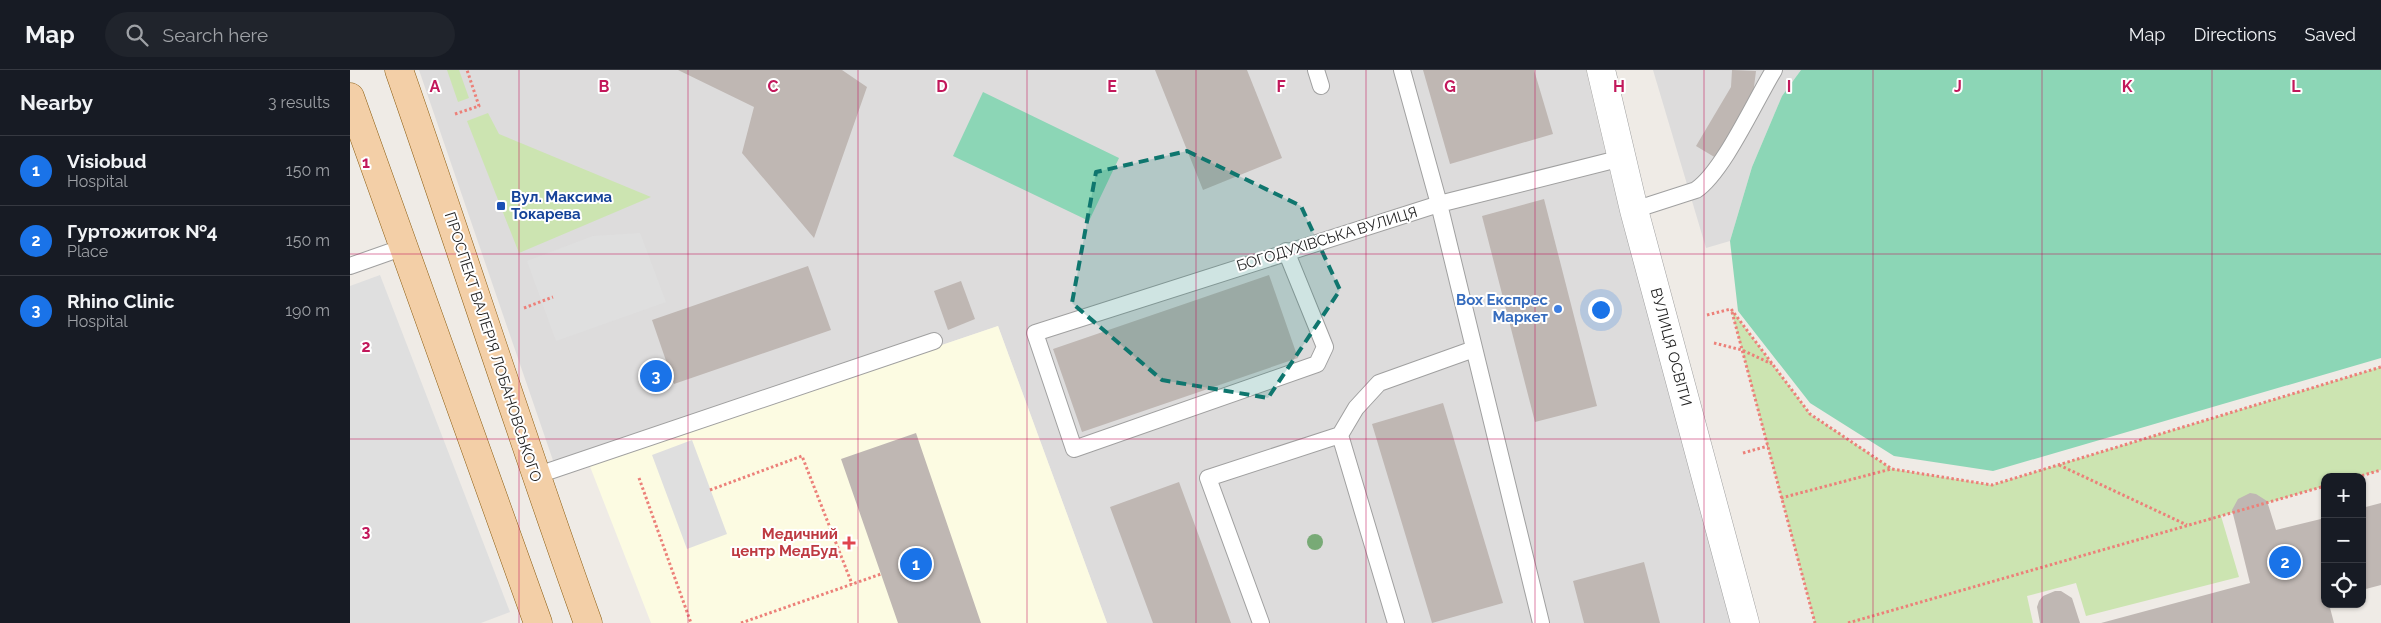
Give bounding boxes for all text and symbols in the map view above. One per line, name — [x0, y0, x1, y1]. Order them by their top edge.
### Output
search box — [105, 12, 455, 57]
text: Map — [25, 20, 75, 49]
icon: search — [123, 21, 151, 49]
text: Search here — [163, 24, 268, 46]
text: Map — [2129, 24, 2165, 45]
text: Directions — [2193, 24, 2277, 45]
text: Saved — [2305, 24, 2356, 45]
text: A — [430, 77, 441, 96]
text: B — [599, 77, 610, 96]
text: C — [768, 77, 779, 96]
text: D — [936, 77, 948, 96]
text: E — [1107, 77, 1117, 96]
text: F — [1276, 77, 1286, 96]
text: G — [1444, 77, 1456, 96]
text: H — [1613, 77, 1625, 96]
text: I — [1787, 77, 1791, 96]
text: J — [1954, 77, 1962, 96]
text: K — [2122, 77, 2133, 96]
text: L — [2291, 77, 2301, 96]
text: Nearby — [20, 90, 93, 115]
text: 3 results — [268, 93, 330, 112]
text: Visiobud — [67, 150, 146, 172]
text: 1 — [362, 153, 370, 172]
text: 1 — [32, 161, 40, 180]
text: 150 m — [286, 161, 330, 180]
text: Hospital — [67, 172, 128, 191]
place label: Вул. Максима Токарева — [511, 188, 613, 223]
marker: Вул. Максима Токарева — [495, 200, 507, 212]
street label: БОГОДУХІВСЬКА ВУЛИЦЯ — [1234, 203, 1420, 275]
street label: ПРОСПЕКТ ВАЛЕРІЯ ЛОБАНОВСЬКОГО — [441, 210, 545, 484]
text: Гуртожиток №4 — [67, 220, 218, 242]
text: 2 — [31, 231, 41, 250]
text: 150 m — [286, 231, 330, 250]
text: Place — [67, 242, 108, 261]
street label: ВУЛИЦЯ ОСВІТИ — [1647, 286, 1695, 408]
text: Rhino Clinic — [67, 290, 174, 312]
place label: Box Експрес Маркет — [1456, 291, 1549, 326]
your location — [1588, 297, 1614, 323]
text: 3 — [32, 301, 40, 320]
text: 190 m — [285, 301, 330, 320]
marker: Box Експрес Маркет — [1552, 303, 1564, 315]
text: Hospital — [67, 312, 128, 331]
text: 2 — [361, 337, 371, 356]
pin: 3 — [640, 357, 672, 395]
map controls — [2321, 473, 2366, 608]
button: + — [2321, 473, 2366, 518]
button: − — [2321, 518, 2366, 563]
text: 3 — [362, 522, 371, 541]
place label: Медичний центр МедБуд — [731, 525, 839, 560]
marker: Медичний центр МедБуд — [842, 536, 856, 550]
pin: 2 — [2269, 543, 2301, 581]
pin: 1 — [900, 545, 932, 583]
button: locate — [2321, 563, 2366, 608]

